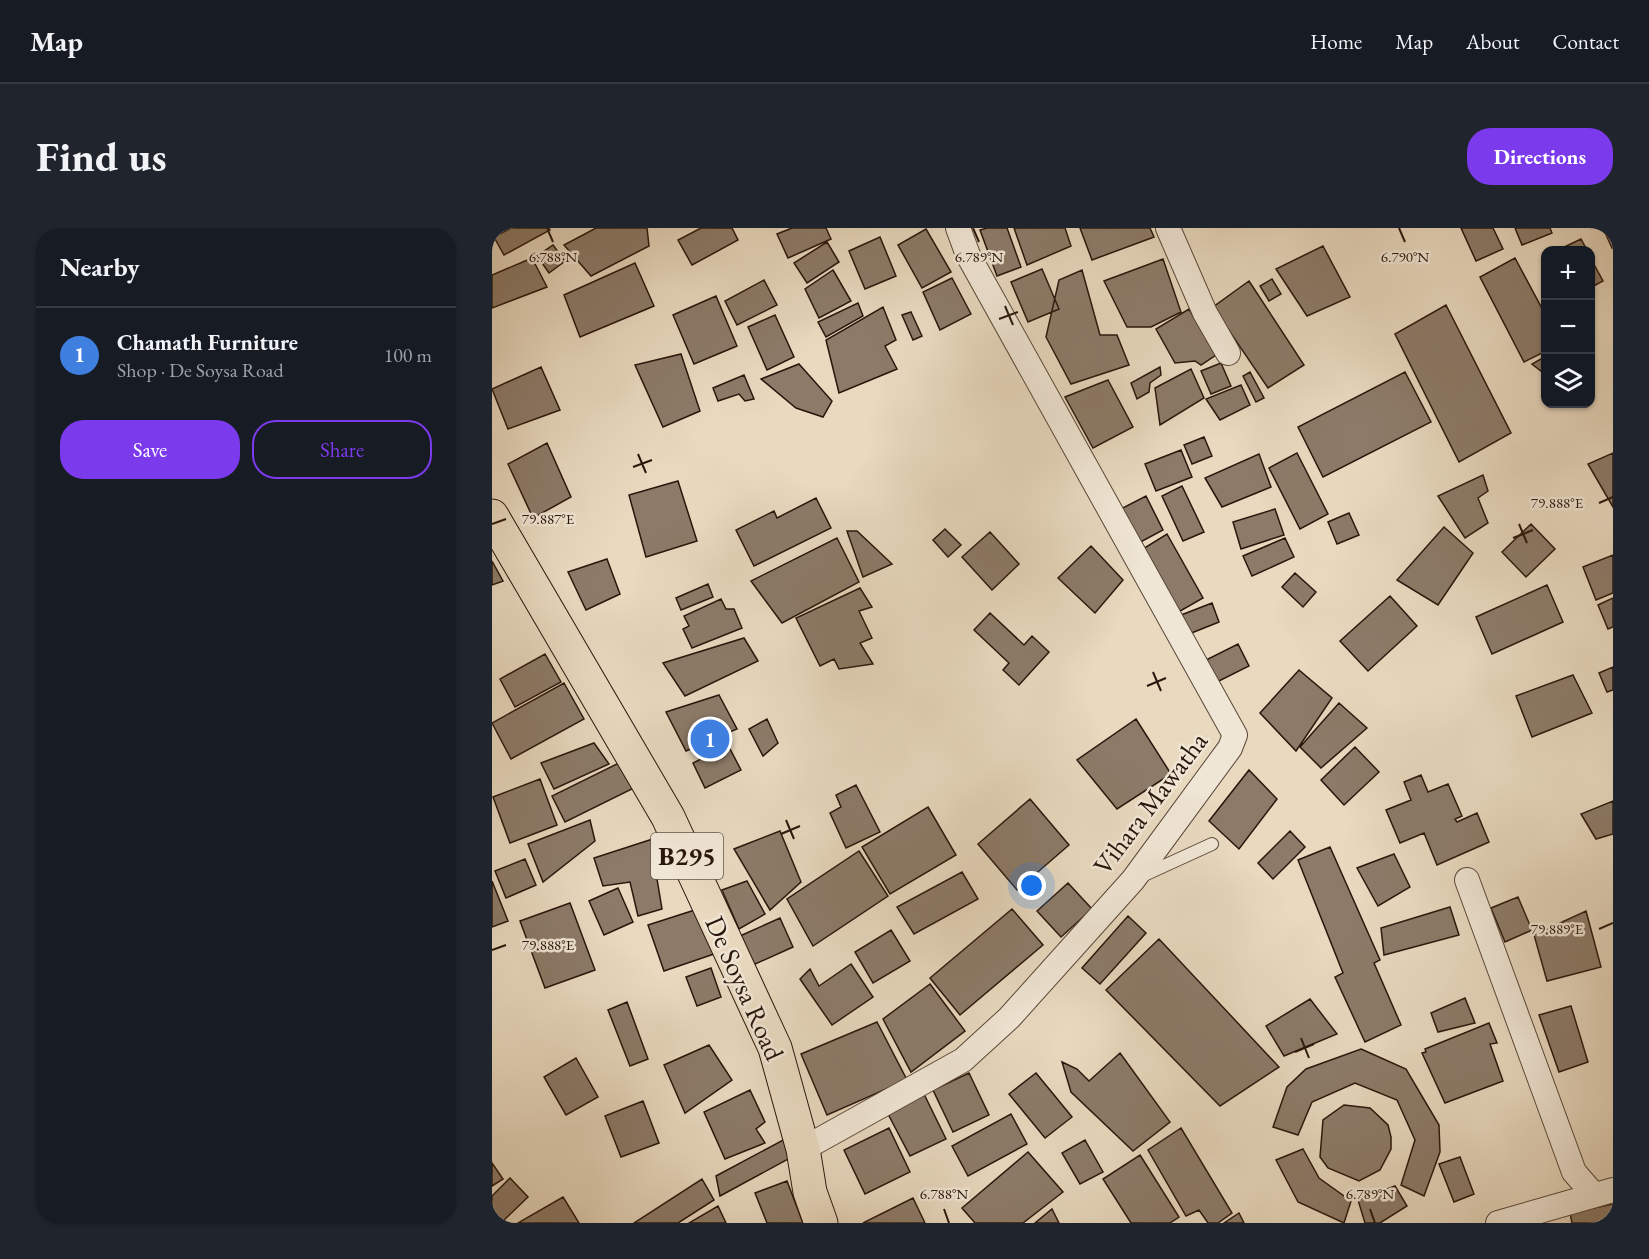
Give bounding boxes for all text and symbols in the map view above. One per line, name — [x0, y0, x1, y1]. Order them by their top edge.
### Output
text: Map — [30, 23, 83, 59]
text: Home — [1310, 28, 1362, 55]
text: Map — [1395, 28, 1433, 55]
text: About — [1466, 28, 1519, 55]
text: Contact — [1552, 28, 1619, 55]
button: Directions — [1467, 128, 1613, 185]
text: Find us — [36, 129, 167, 184]
map controls — [1541, 246, 1595, 408]
button: + — [1541, 246, 1595, 300]
text: 6.788°N — [529, 247, 577, 266]
text: 6.789°N — [955, 247, 1003, 266]
text: 6.790°N — [1381, 247, 1429, 266]
text: Nearby — [60, 250, 140, 284]
button: − — [1541, 300, 1595, 354]
text: Chamath Furniture — [117, 328, 298, 357]
text: 1 — [74, 342, 85, 368]
text: 100 m — [384, 342, 432, 368]
button: layers — [1541, 354, 1595, 408]
text: Shop · De Soysa Road — [117, 357, 284, 383]
button: Save — [60, 420, 240, 479]
button: Share — [252, 420, 432, 479]
text: 79.888°E — [1531, 493, 1584, 512]
text: 79.887°E — [522, 509, 575, 528]
pin: 1 — [690, 716, 730, 762]
street label: Vihara Mawatha — [1085, 724, 1215, 881]
road number: B295 — [651, 833, 723, 879]
your location — [1017, 871, 1046, 900]
street label: De Soysa Road — [698, 910, 793, 1066]
text: 79.889°E — [1531, 919, 1584, 938]
text: 79.888°E — [522, 935, 575, 954]
text: 6.788°N — [920, 1184, 968, 1203]
text: 6.789°N — [1346, 1184, 1394, 1203]

